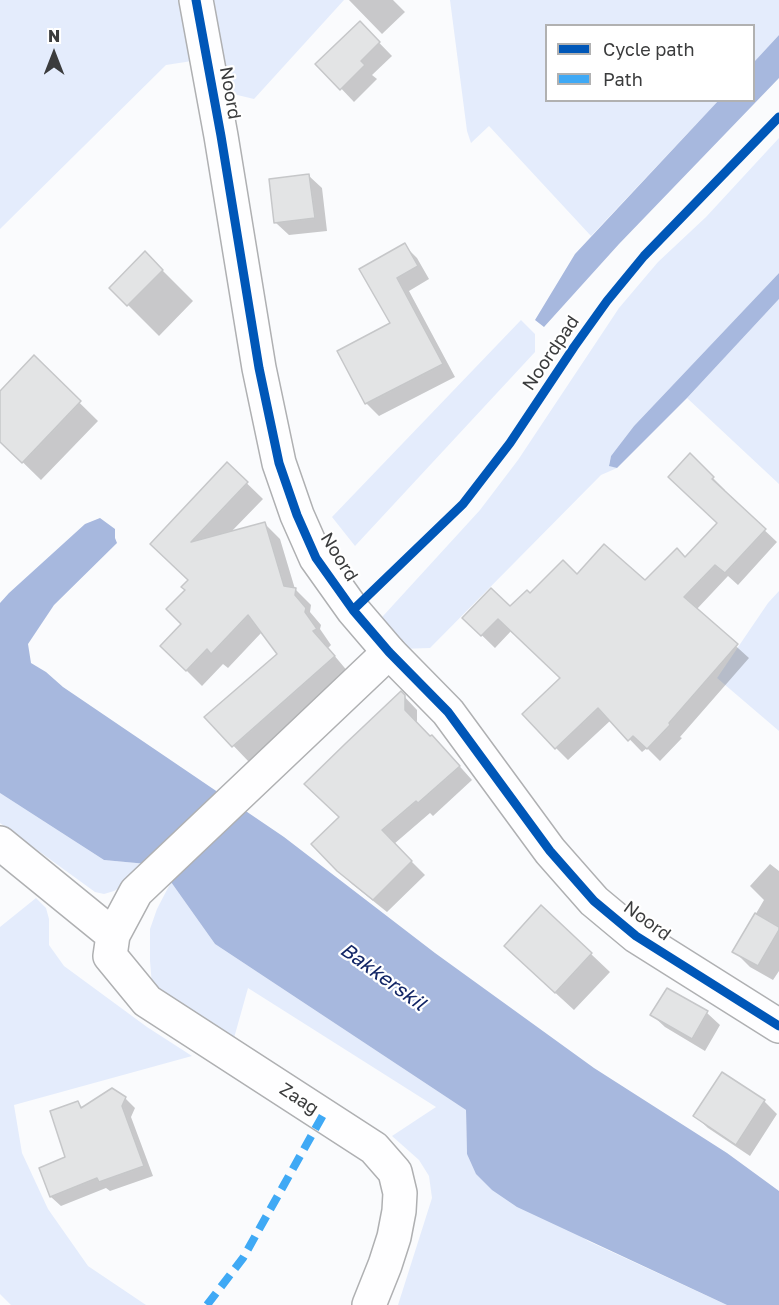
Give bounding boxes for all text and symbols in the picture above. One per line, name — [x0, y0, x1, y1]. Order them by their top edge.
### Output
north arrow — [24, 24, 84, 84]
legend — [545, 24, 755, 102]
text: N — [48, 26, 60, 46]
text: Cycle path — [603, 38, 695, 60]
street label: Noord — [215, 65, 245, 121]
text: Path — [603, 68, 643, 90]
street label: Noordpad — [518, 312, 584, 394]
street label: Noord — [316, 529, 362, 585]
street label: Noord — [619, 897, 675, 945]
water label: Bakkerskil — [336, 938, 430, 1016]
street label: Zaag — [275, 1078, 323, 1120]

